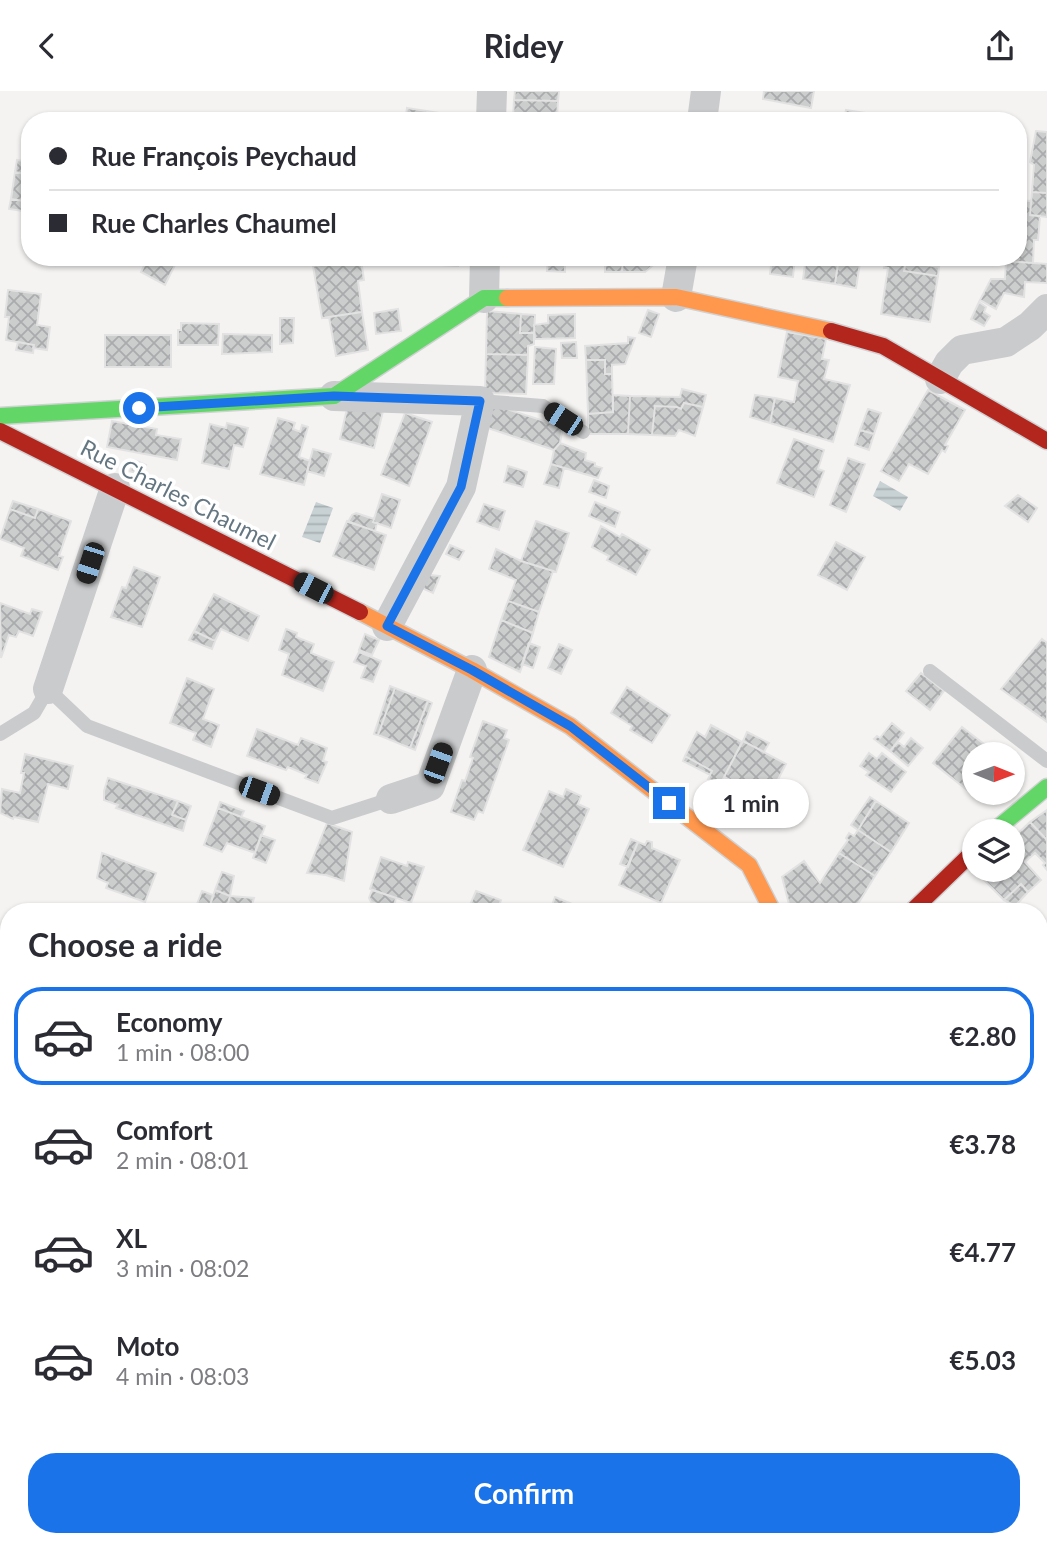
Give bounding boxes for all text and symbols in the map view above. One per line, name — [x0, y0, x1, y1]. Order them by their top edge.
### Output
text: Ridey — [483, 26, 564, 65]
icon: back — [28, 27, 66, 65]
icon: share — [981, 27, 1019, 65]
text: Rue François Peychaud — [91, 140, 357, 172]
text: Rue Charles Chaumel — [91, 207, 337, 239]
route start — [123, 392, 155, 424]
car — [540, 399, 587, 439]
street label: Rue Charles Chaumel — [76, 433, 281, 555]
car — [74, 540, 107, 586]
car — [290, 569, 337, 607]
car — [421, 740, 456, 786]
north arrow — [962, 742, 1026, 805]
map controls — [962, 742, 1025, 882]
car — [236, 774, 283, 808]
callout: 1 min — [694, 779, 809, 827]
route end — [653, 787, 685, 819]
text: 1 min — [722, 789, 780, 817]
button: layers — [962, 819, 1025, 882]
text: Choose a ride — [28, 925, 222, 964]
icon: car — [32, 1005, 95, 1068]
text: Economy — [116, 1006, 222, 1038]
text: €2.80 — [950, 1020, 1016, 1052]
text: 1 min · 08:00 — [116, 1038, 249, 1066]
icon: car — [32, 1113, 95, 1176]
text: Comfort — [116, 1114, 213, 1146]
text: €3.78 — [950, 1128, 1016, 1160]
text: 2 min · 08:01 — [116, 1146, 249, 1174]
icon: car — [32, 1221, 95, 1284]
text: XL — [116, 1222, 147, 1254]
text: €4.77 — [950, 1236, 1016, 1268]
text: 3 min · 08:02 — [116, 1254, 249, 1282]
icon: car — [32, 1329, 95, 1392]
text: Moto — [116, 1330, 179, 1362]
text: €5.03 — [950, 1344, 1016, 1376]
text: 4 min · 08:03 — [116, 1362, 249, 1390]
button: Confirm — [28, 1453, 1020, 1533]

